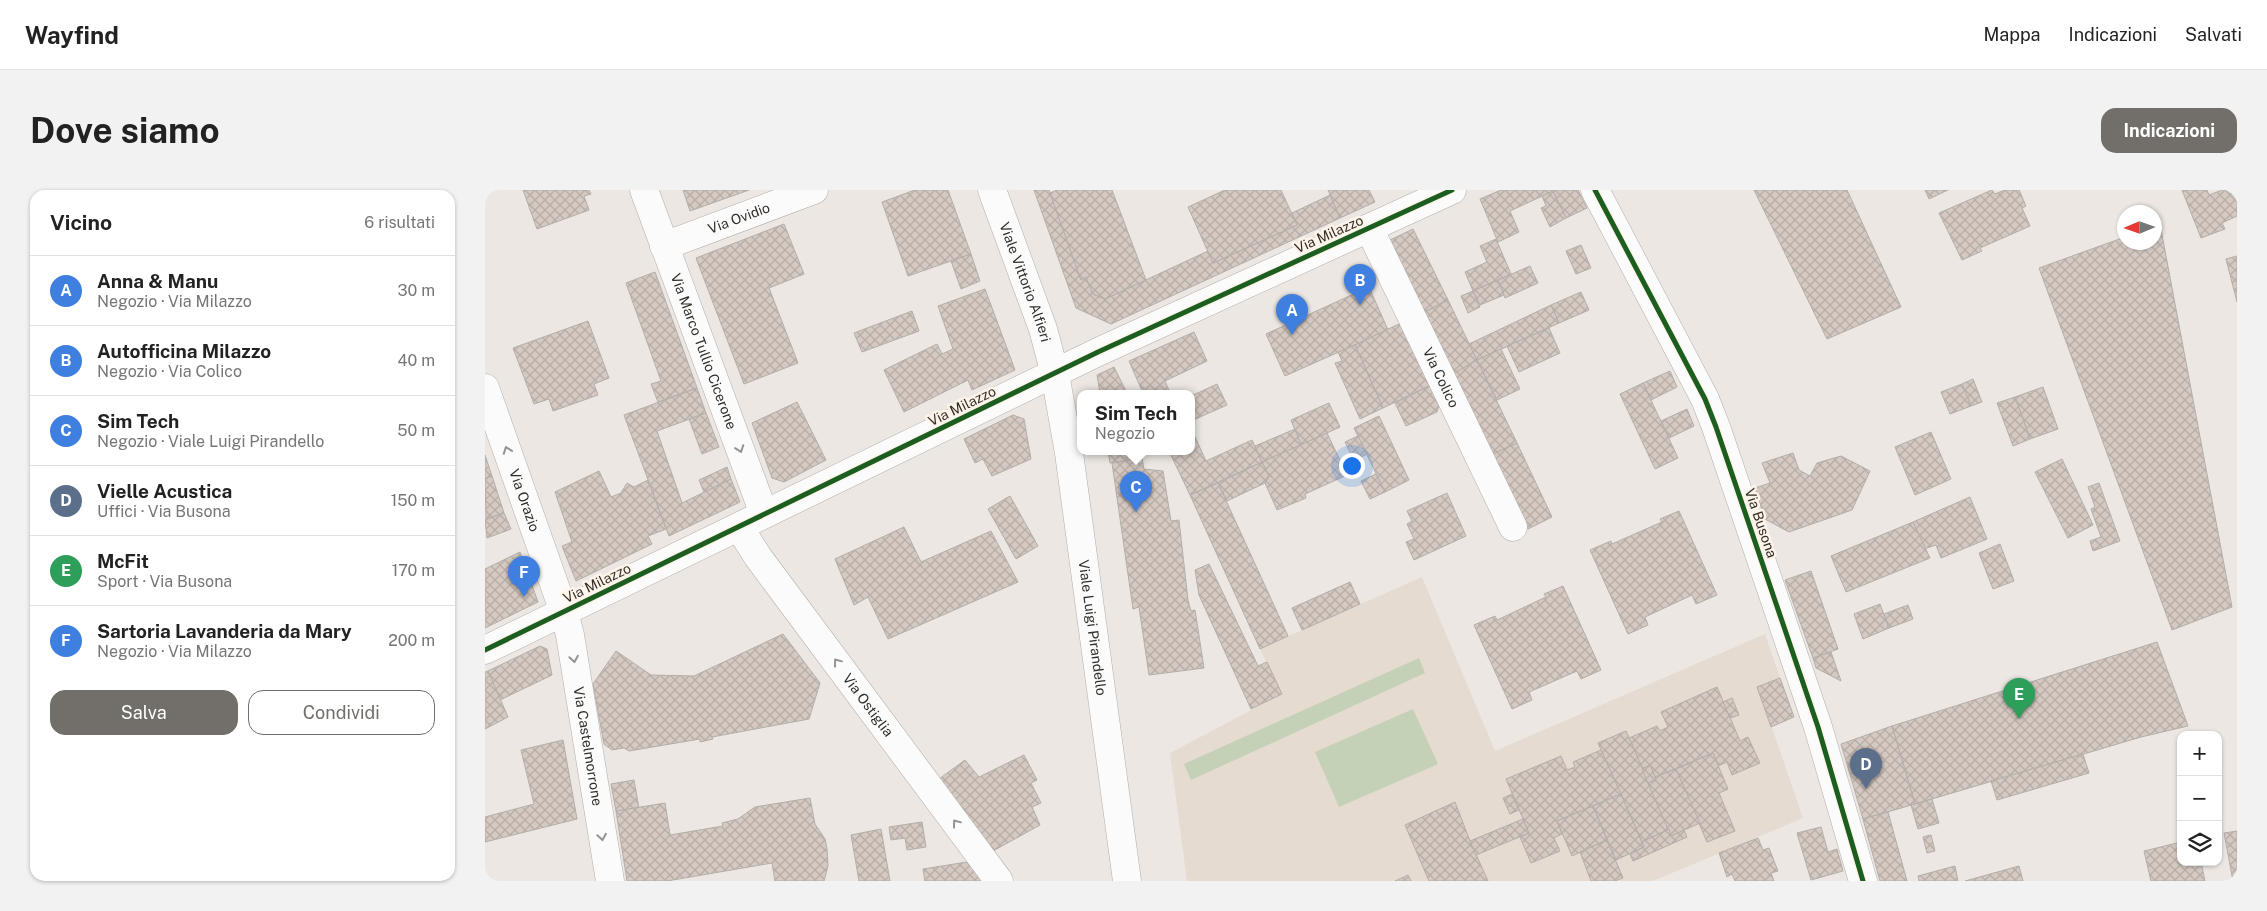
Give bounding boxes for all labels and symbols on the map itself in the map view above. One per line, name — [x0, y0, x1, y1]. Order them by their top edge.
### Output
street label: Via Ovidio — [706, 199, 772, 237]
north arrow — [2117, 205, 2162, 250]
street label: Via Milazzo — [1292, 212, 1366, 256]
street label: Viale Vittorio Alfieri — [997, 220, 1054, 344]
pin: B — [1344, 264, 1376, 305]
street label: Via Marco Tullio Cicerone — [668, 271, 740, 431]
pin: A — [1276, 294, 1308, 335]
street label: Via Colico — [1420, 345, 1462, 410]
street label: Via Milazzo — [926, 383, 999, 429]
one-way arrow — [733, 444, 744, 453]
one-way arrow — [503, 446, 513, 455]
your location — [1339, 453, 1365, 479]
street label: Via Orazio — [506, 467, 543, 534]
pin: C — [1120, 471, 1152, 512]
street label: Via Busona — [1742, 486, 1780, 560]
pin: F — [508, 556, 540, 597]
street label: Viale Luigi Pirandello — [1076, 559, 1110, 697]
street label: Via Milazzo — [561, 560, 634, 606]
one-way arrow — [568, 655, 578, 664]
one-way arrow — [834, 659, 842, 668]
street label: Via Ostiglia — [840, 670, 897, 740]
pin: E — [2003, 678, 2035, 719]
street label: Via Castelmorrone — [571, 686, 606, 807]
pin: D — [1850, 748, 1882, 789]
one-way arrow — [954, 820, 962, 829]
one-way arrow — [597, 833, 607, 841]

